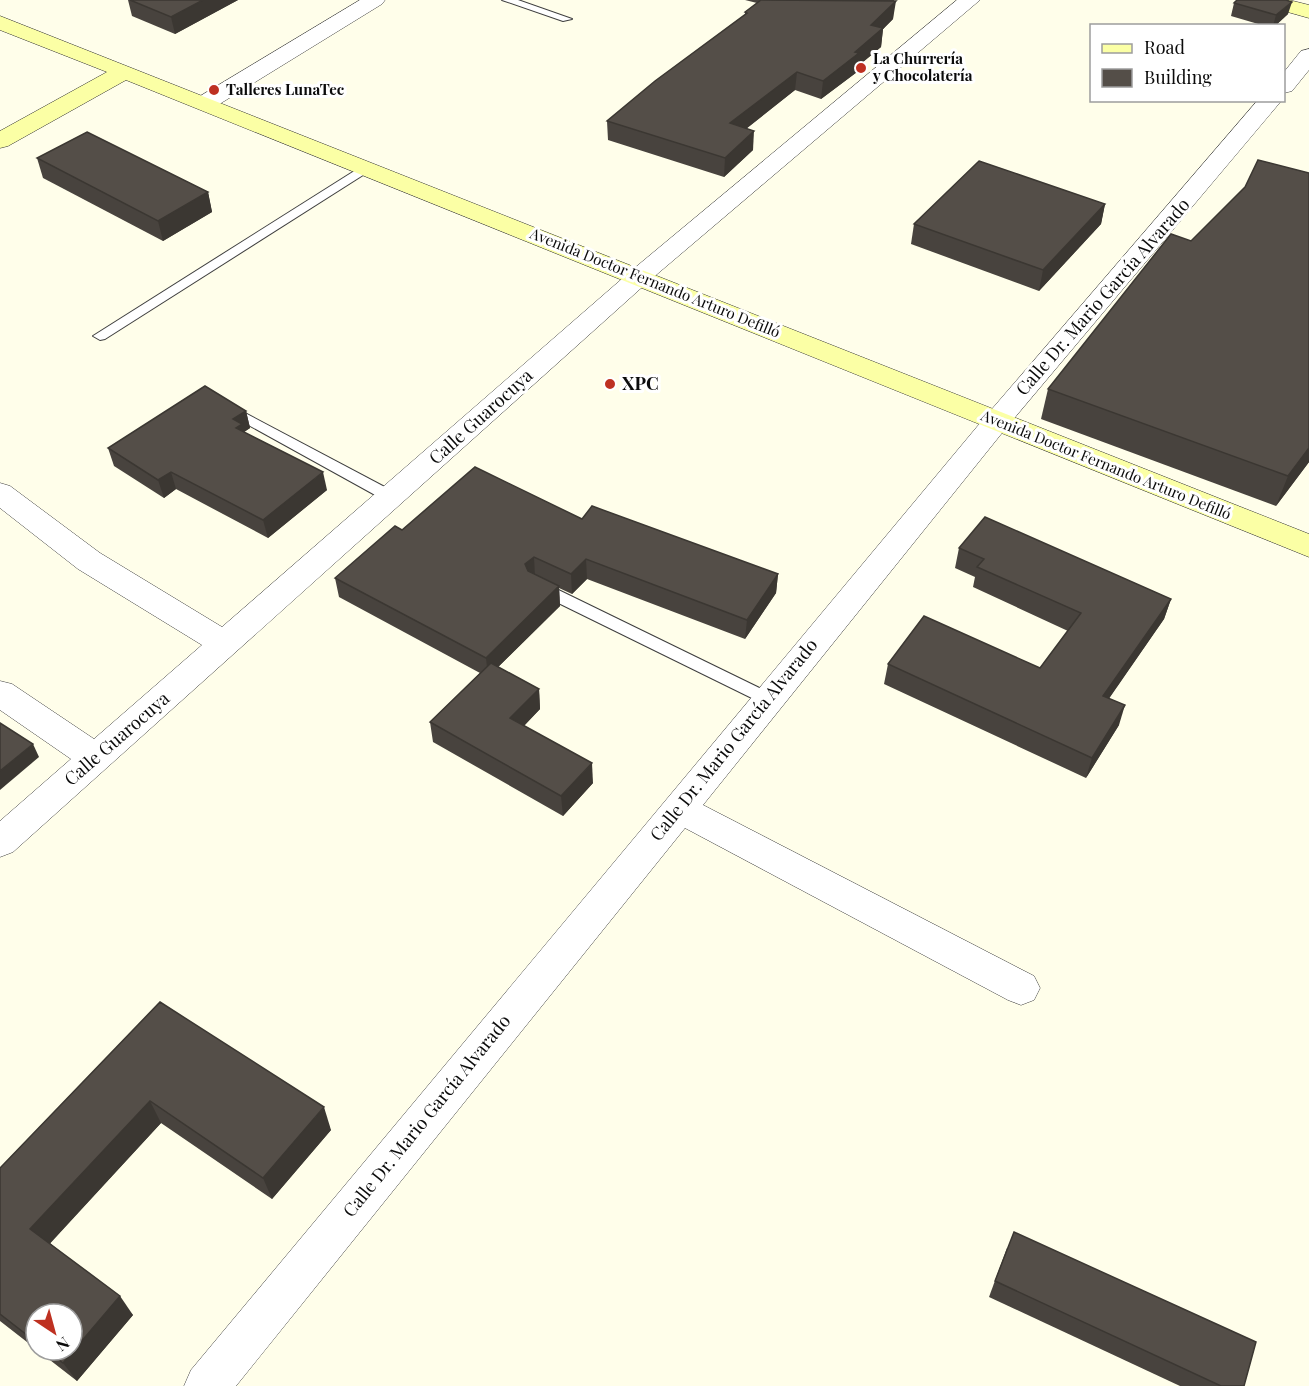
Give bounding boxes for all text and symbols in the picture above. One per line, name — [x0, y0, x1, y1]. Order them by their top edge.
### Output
legend — [1090, 24, 1285, 102]
text: Road — [1144, 35, 1185, 59]
place label: La Churrería y Chocolatería — [872, 48, 973, 85]
marker: La Churrería y Chocolatería — [854, 61, 868, 75]
text: Building — [1144, 65, 1212, 89]
place label: Talleres LunaTec — [226, 79, 345, 99]
marker: Talleres LunaTec — [207, 83, 221, 97]
street label: Calle Dr. Mario García Alvarado — [1010, 193, 1195, 400]
street label: Avenida Doctor Fernando Arturo Defilló — [526, 222, 783, 342]
street label: Calle Guarocuya — [423, 363, 537, 469]
place label: XPC — [622, 371, 659, 395]
marker: XPC — [603, 377, 617, 391]
street label: Avenida Doctor Fernando Arturo Defilló — [977, 404, 1234, 524]
street label: Calle Dr. Mario García Alvarado — [644, 633, 823, 846]
street label: Calle Guarocuya — [59, 686, 174, 791]
street label: Calle Dr. Mario García Alvarado — [337, 1009, 516, 1222]
north arrow — [24, 1302, 84, 1362]
text: N — [52, 1333, 74, 1357]

